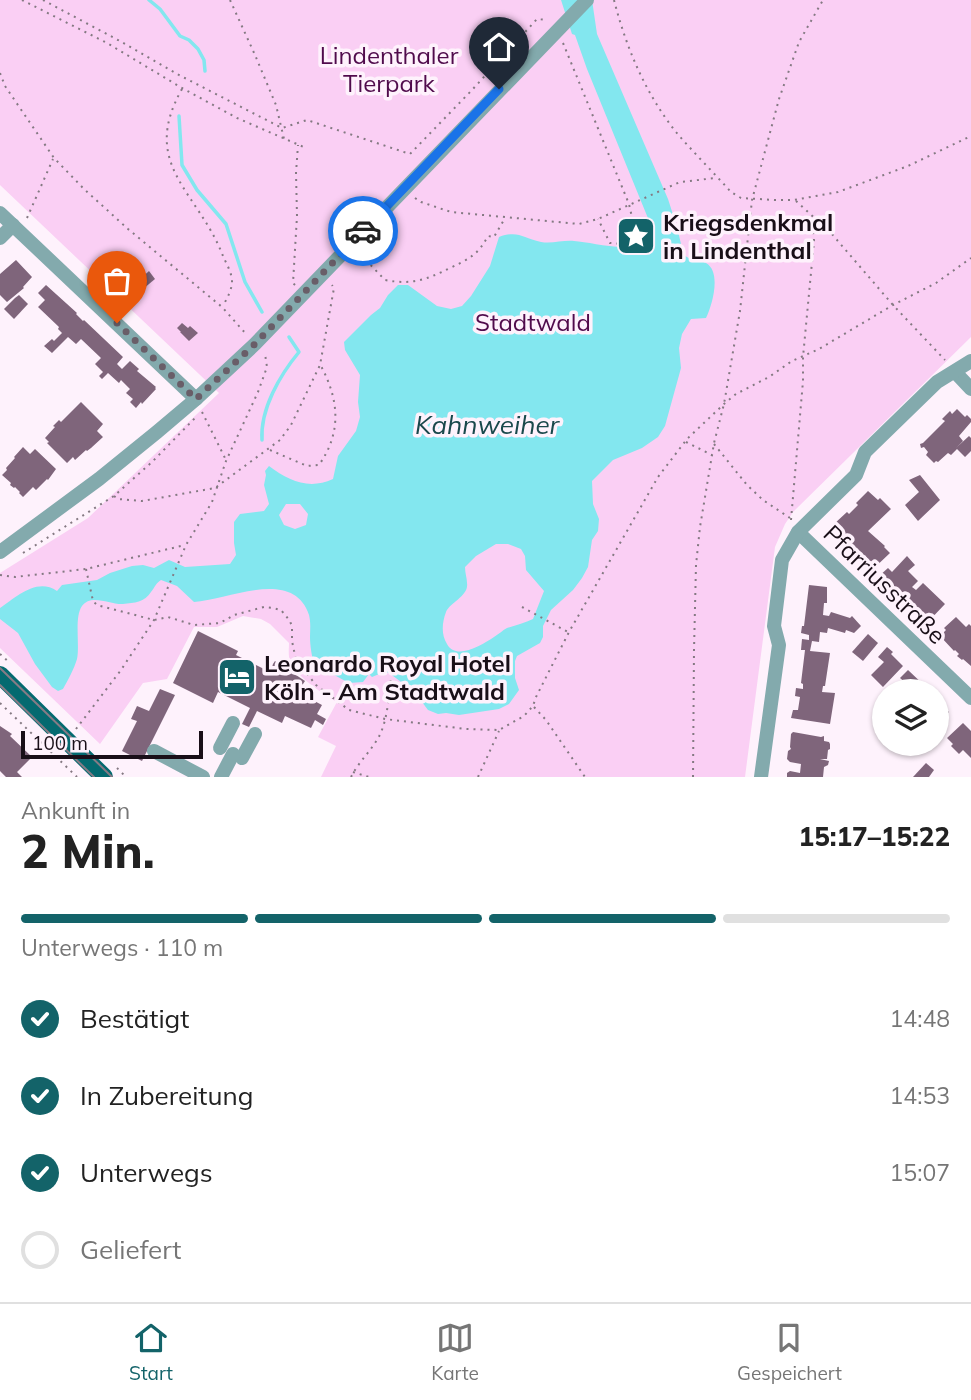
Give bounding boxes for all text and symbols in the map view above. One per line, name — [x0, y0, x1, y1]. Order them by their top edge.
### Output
pin — [469, 17, 529, 89]
icon: home — [480, 28, 518, 66]
park label: Lindenthaler Tierpark — [320, 40, 459, 98]
courier — [328, 196, 398, 266]
place label: Kriegsdenkmal in Lindenthal — [663, 207, 833, 265]
icon: car — [344, 212, 382, 250]
place icon: Kriegsdenkmal in Lindenthal — [615, 215, 657, 257]
pin — [87, 251, 147, 323]
icon: bag — [98, 262, 136, 300]
park label: Stadtwald — [475, 307, 591, 337]
water label: Kahnweiher — [415, 408, 561, 441]
street label: Pfarriusstraße — [818, 518, 952, 650]
place label: Leonardo Royal Hotel Köln - Am Stadtwald — [264, 648, 511, 706]
hotel icon: Leonardo Royal Hotel Köln - Am Stadtwald — [216, 656, 258, 698]
map controls — [872, 679, 949, 756]
button: layers — [872, 679, 949, 756]
scale bar — [21, 728, 203, 760]
text: 100 m — [32, 731, 88, 755]
text: Ankunft in — [21, 796, 130, 825]
text: 15:17–15:22 — [799, 820, 950, 853]
text: 2 Min. — [21, 822, 155, 880]
text: Unterwegs · 110 m — [21, 933, 223, 962]
icon: check — [21, 1000, 59, 1038]
text: Bestätigt — [80, 1002, 189, 1035]
text: 14:48 — [890, 1004, 950, 1033]
icon: check — [21, 1077, 59, 1115]
text: In Zubereitung — [80, 1079, 253, 1112]
text: 14:53 — [890, 1081, 950, 1110]
icon: check — [21, 1154, 59, 1192]
text: Unterwegs — [80, 1156, 213, 1189]
text: 15:07 — [890, 1158, 950, 1187]
text: Geliefert — [80, 1233, 181, 1266]
tab: Start — [129, 1319, 173, 1385]
tab: Karte — [431, 1319, 479, 1385]
tab: Gespeichert — [737, 1319, 842, 1385]

